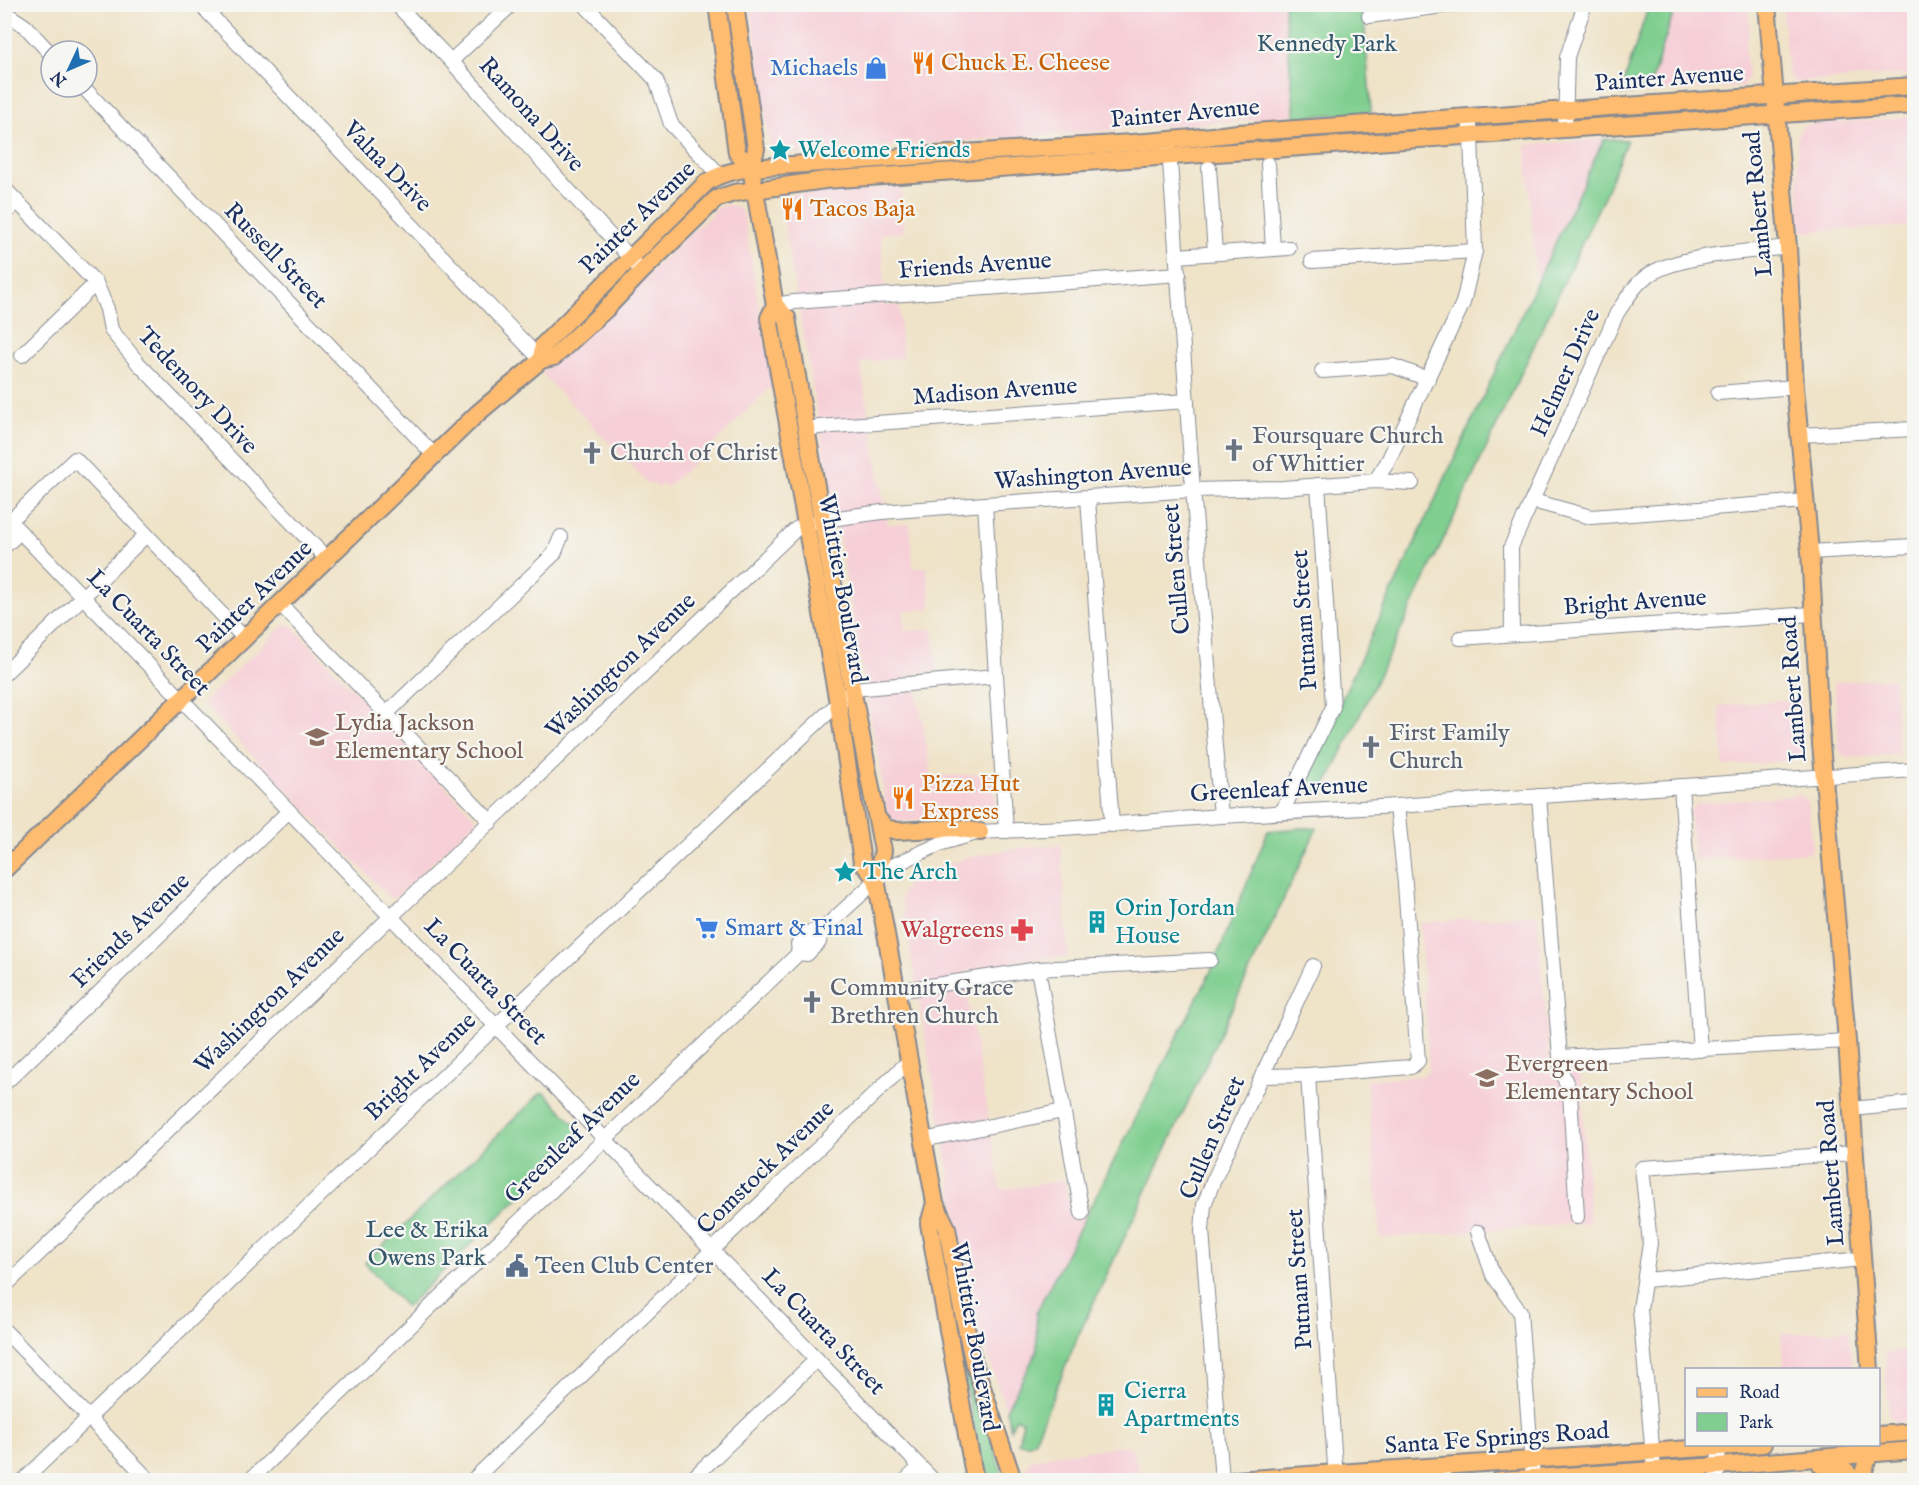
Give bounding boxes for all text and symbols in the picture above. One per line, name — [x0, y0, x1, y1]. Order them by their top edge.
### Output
park label: Kennedy Park — [1257, 29, 1397, 60]
north arrow — [39, 39, 99, 99]
place label: Chuck E. Cheese — [941, 48, 1110, 79]
restaurant icon: Chuck E. Cheese — [910, 50, 936, 76]
street label: Ramona Drive — [471, 51, 591, 179]
place label: Michaels — [770, 53, 858, 84]
shop icon: Michaels — [863, 55, 889, 81]
street label: Painter Avenue — [1593, 58, 1745, 100]
text: N — [48, 66, 72, 91]
street label: Painter Avenue — [1109, 92, 1261, 136]
street label: Valna Drive — [335, 114, 438, 219]
street label: Lambert Road — [1737, 130, 1781, 278]
place label: Welcome Friends — [798, 135, 970, 166]
place icon: Welcome Friends — [767, 137, 793, 163]
street label: Painter Avenue — [573, 155, 703, 281]
place label: Tacos Baja — [810, 194, 916, 225]
street label: Russell Street — [216, 196, 334, 316]
restaurant icon: Tacos Baja — [779, 196, 805, 222]
street label: Friends Avenue — [897, 245, 1053, 287]
street label: Helmer Drive — [1524, 304, 1608, 442]
street label: Tedemory Drive — [130, 321, 264, 461]
street label: Madison Avenue — [912, 371, 1078, 413]
place label: Foursquare Church of Whittier — [1252, 421, 1444, 480]
church icon: Foursquare Church of Whittier — [1221, 437, 1247, 463]
place label: Church of Christ — [610, 438, 778, 469]
church icon: Church of Christ — [579, 440, 605, 466]
street label: Washington Avenue — [993, 453, 1193, 497]
street label: Whittier Boulevard — [810, 492, 874, 686]
street label: Cullen Street — [1156, 502, 1198, 636]
street label: Painter Avenue — [190, 534, 320, 660]
street label: Putnam Street — [1285, 549, 1325, 691]
street label: La Cuarta Street — [80, 563, 216, 703]
street label: Bright Avenue — [1562, 583, 1708, 623]
street label: Washington Avenue — [539, 586, 703, 746]
street label: Lambert Road — [1773, 615, 1815, 763]
place label: Lydia Jackson Elementary School — [335, 708, 524, 767]
place label: First Family Church — [1389, 718, 1510, 777]
school or university icon: Lydia Jackson Elementary School — [304, 724, 330, 750]
church icon: First Family Church — [1358, 734, 1384, 760]
place label: Pizza Hut Express — [921, 769, 1020, 828]
street label: Greenleaf Avenue — [1189, 770, 1369, 810]
restaurant icon: Pizza Hut Express — [890, 785, 916, 811]
place label: The Arch — [863, 857, 958, 888]
place icon: The Arch — [832, 859, 858, 885]
street label: Friends Avenue — [65, 866, 197, 996]
place label: Orin Jordan House — [1115, 893, 1235, 952]
building icon: Orin Jordan House — [1084, 909, 1110, 935]
street label: La Cuarta Street — [417, 912, 553, 1052]
place label: Smart & Final — [725, 913, 864, 944]
supermarket icon: Smart & Final — [694, 915, 720, 941]
place label: Walgreens — [901, 915, 1004, 946]
pharmacy icon: Walgreens — [1009, 917, 1035, 943]
street label: Washington Avenue — [188, 921, 352, 1081]
place label: Community Grace Brethren Church — [830, 973, 1013, 1032]
church icon: Community Grace Brethren Church — [799, 989, 825, 1015]
street label: Bright Avenue — [359, 1006, 483, 1128]
place label: Evergreen Elementary School — [1505, 1049, 1694, 1108]
street label: Greenleaf Avenue — [498, 1065, 648, 1211]
school or university icon: Evergreen Elementary School — [1474, 1065, 1500, 1091]
street label: Cullen Street — [1173, 1072, 1253, 1204]
street label: Comstock Avenue — [691, 1094, 841, 1242]
street label: Lambert Road — [1811, 1099, 1853, 1247]
street label: Putnam Street — [1280, 1208, 1320, 1350]
park label: Lee & Erika Owens Park — [366, 1215, 489, 1274]
street label: Whittier Boulevard — [942, 1240, 1006, 1434]
place label: Teen Club Center — [535, 1251, 714, 1282]
public building icon: Teen Club Center — [504, 1253, 530, 1279]
street label: La Cuarta Street — [755, 1262, 891, 1402]
legend — [1685, 1368, 1880, 1446]
place label: Cierra Apartments — [1123, 1376, 1240, 1435]
text: Road — [1739, 1382, 1780, 1405]
building icon: Cierra Apartments — [1093, 1392, 1119, 1418]
text: Park — [1739, 1412, 1774, 1435]
street label: Santa Fe Springs Road — [1384, 1416, 1610, 1462]

